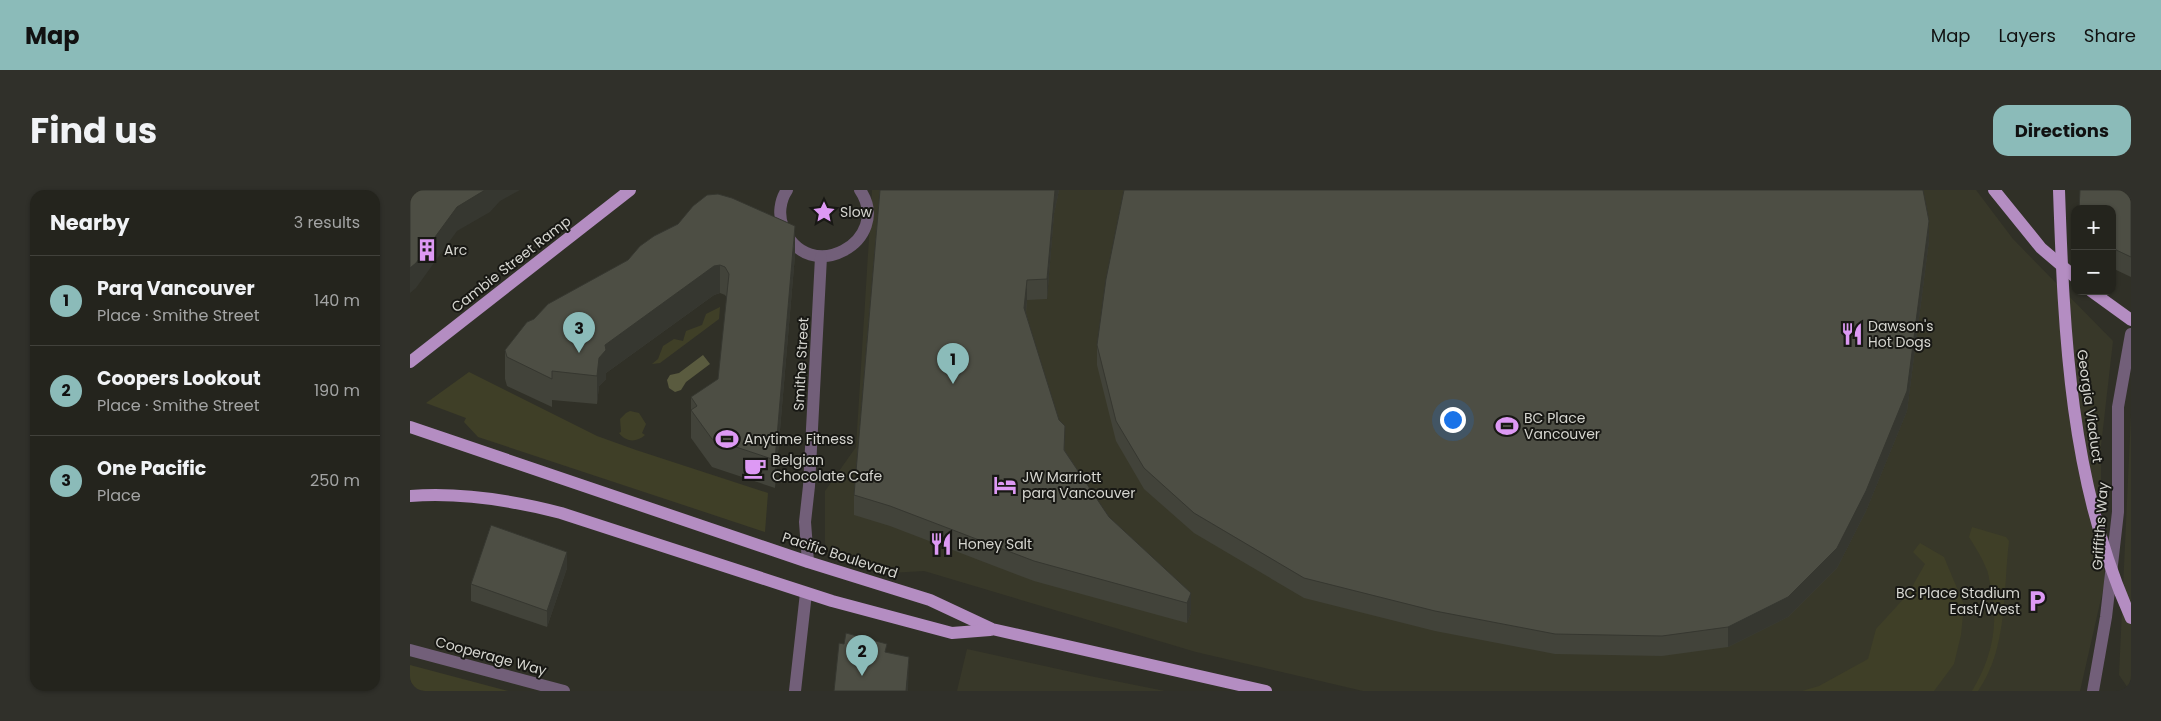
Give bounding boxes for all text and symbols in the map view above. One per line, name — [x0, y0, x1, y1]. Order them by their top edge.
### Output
text: Map — [25, 19, 80, 52]
text: Map — [1931, 23, 1971, 48]
text: Layers — [1999, 23, 2056, 48]
text: Share — [2084, 23, 2136, 48]
button: Directions — [1993, 105, 2131, 156]
text: Find us — [30, 106, 157, 155]
place icon: Slow — [811, 199, 837, 225]
place label: Slow — [840, 202, 873, 222]
map controls — [2071, 205, 2116, 295]
button: + — [2071, 205, 2116, 250]
text: Nearby — [50, 208, 130, 237]
text: 3 results — [294, 211, 360, 234]
street label: Cambie Street Ramp — [447, 211, 575, 317]
building icon: Arc — [414, 237, 440, 263]
place label: Arc — [444, 240, 467, 260]
button: − — [2071, 250, 2116, 295]
text: Parq Vancouver — [97, 275, 255, 302]
text: 1 — [63, 289, 69, 312]
text: 140 m — [314, 289, 360, 312]
text: Place · Smithe Street — [97, 304, 260, 327]
pin: 3 — [563, 312, 595, 353]
place label: Dawson's Hot Dogs — [1868, 316, 1934, 352]
street label: Smithe Street — [789, 317, 813, 411]
restaurant icon: Dawson's Hot Dogs — [1839, 321, 1865, 347]
pin: 1 — [937, 343, 969, 384]
street label: Georgia Viaduct — [2072, 348, 2108, 464]
text: Coopers Lookout — [97, 365, 261, 392]
text: 2 — [61, 379, 71, 402]
text: 190 m — [314, 379, 360, 402]
text: Place · Smithe Street — [97, 394, 260, 417]
your location — [1440, 407, 1466, 433]
place label: BC Place Vancouver — [1524, 408, 1600, 444]
sports icon: BC Place Vancouver — [1494, 413, 1520, 439]
sports icon: Anytime Fitness — [714, 426, 740, 452]
place label: Anytime Fitness — [744, 429, 854, 449]
place label: Belgian Chocolate Cafe — [772, 450, 882, 486]
text: One Pacific — [97, 455, 206, 482]
cafe icon: Belgian Chocolate Cafe — [742, 455, 768, 481]
place label: JW Marriott parq Vancouver — [1022, 467, 1135, 503]
text: 3 — [61, 469, 71, 492]
text: 250 m — [310, 469, 360, 492]
hotel icon: JW Marriott parq Vancouver — [992, 472, 1018, 498]
street label: Griffiths Way — [2087, 481, 2113, 571]
text: Place — [97, 484, 141, 507]
street label: Pacific Boulevard — [780, 527, 900, 583]
restaurant icon: Honey Salt — [928, 531, 954, 557]
place label: Honey Salt — [958, 534, 1032, 554]
place label: BC Place Stadium East/West — [1896, 583, 2020, 619]
parking icon: BC Place Stadium East/West — [2024, 588, 2050, 614]
street label: Cooperage Way — [433, 632, 549, 681]
pin: 2 — [846, 635, 878, 676]

